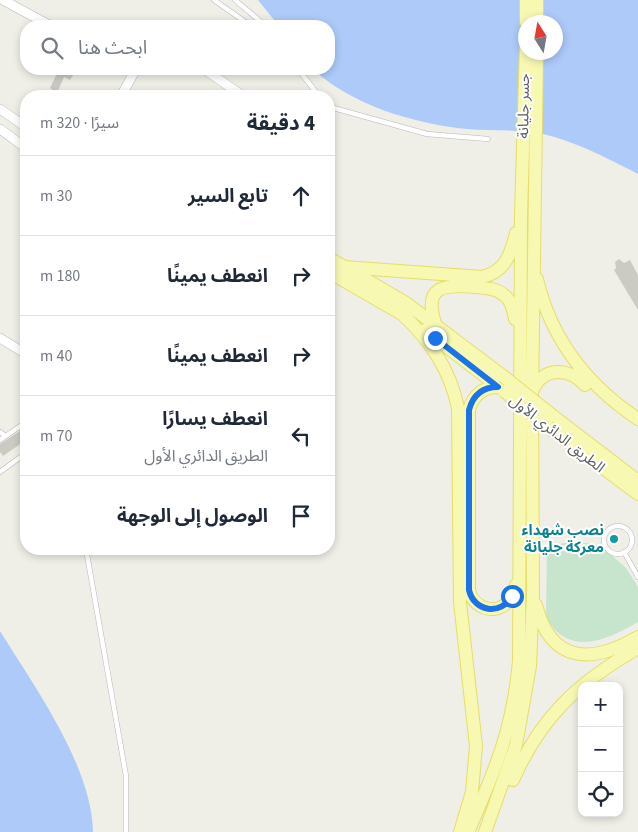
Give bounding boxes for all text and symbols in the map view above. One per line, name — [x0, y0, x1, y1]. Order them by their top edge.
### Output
north arrow — [518, 15, 563, 60]
search box — [20, 20, 335, 75]
icon: search — [38, 34, 66, 62]
text: ابحث هنا — [78, 35, 147, 62]
street label: جسر جليانة — [513, 73, 535, 139]
text: 4 دقيقة — [247, 108, 315, 138]
text: سيرًا · 320 m — [40, 112, 119, 134]
icon: ahead — [287, 182, 315, 210]
text: تابع السير — [188, 183, 268, 210]
text: 30 m — [40, 185, 72, 207]
icon: right — [287, 262, 315, 290]
text: انعطف يمينًا — [167, 263, 268, 290]
text: 180 m — [40, 265, 80, 287]
route end — [424, 327, 447, 350]
icon: right — [287, 342, 315, 370]
text: انعطف يمينًا — [167, 343, 268, 370]
text: 40 m — [40, 345, 72, 367]
street label: الطريق الدائري الأول — [505, 390, 609, 478]
text: انعطف يسارًا — [162, 406, 268, 433]
icon: left — [287, 422, 315, 450]
text: 70 m — [40, 425, 72, 447]
text: الطريق الدائري الأول — [144, 445, 268, 467]
icon: arrive — [287, 502, 315, 530]
text: الوصول إلى الوجهة — [117, 503, 268, 530]
place label: نصب شهداء معركة جليانة — [522, 520, 604, 558]
marker: نصب شهداء معركة جليانة — [608, 533, 620, 545]
route start — [501, 585, 524, 608]
map controls — [578, 682, 623, 817]
button: + — [578, 682, 623, 727]
button: − — [578, 727, 623, 772]
button: locate — [578, 772, 623, 817]

